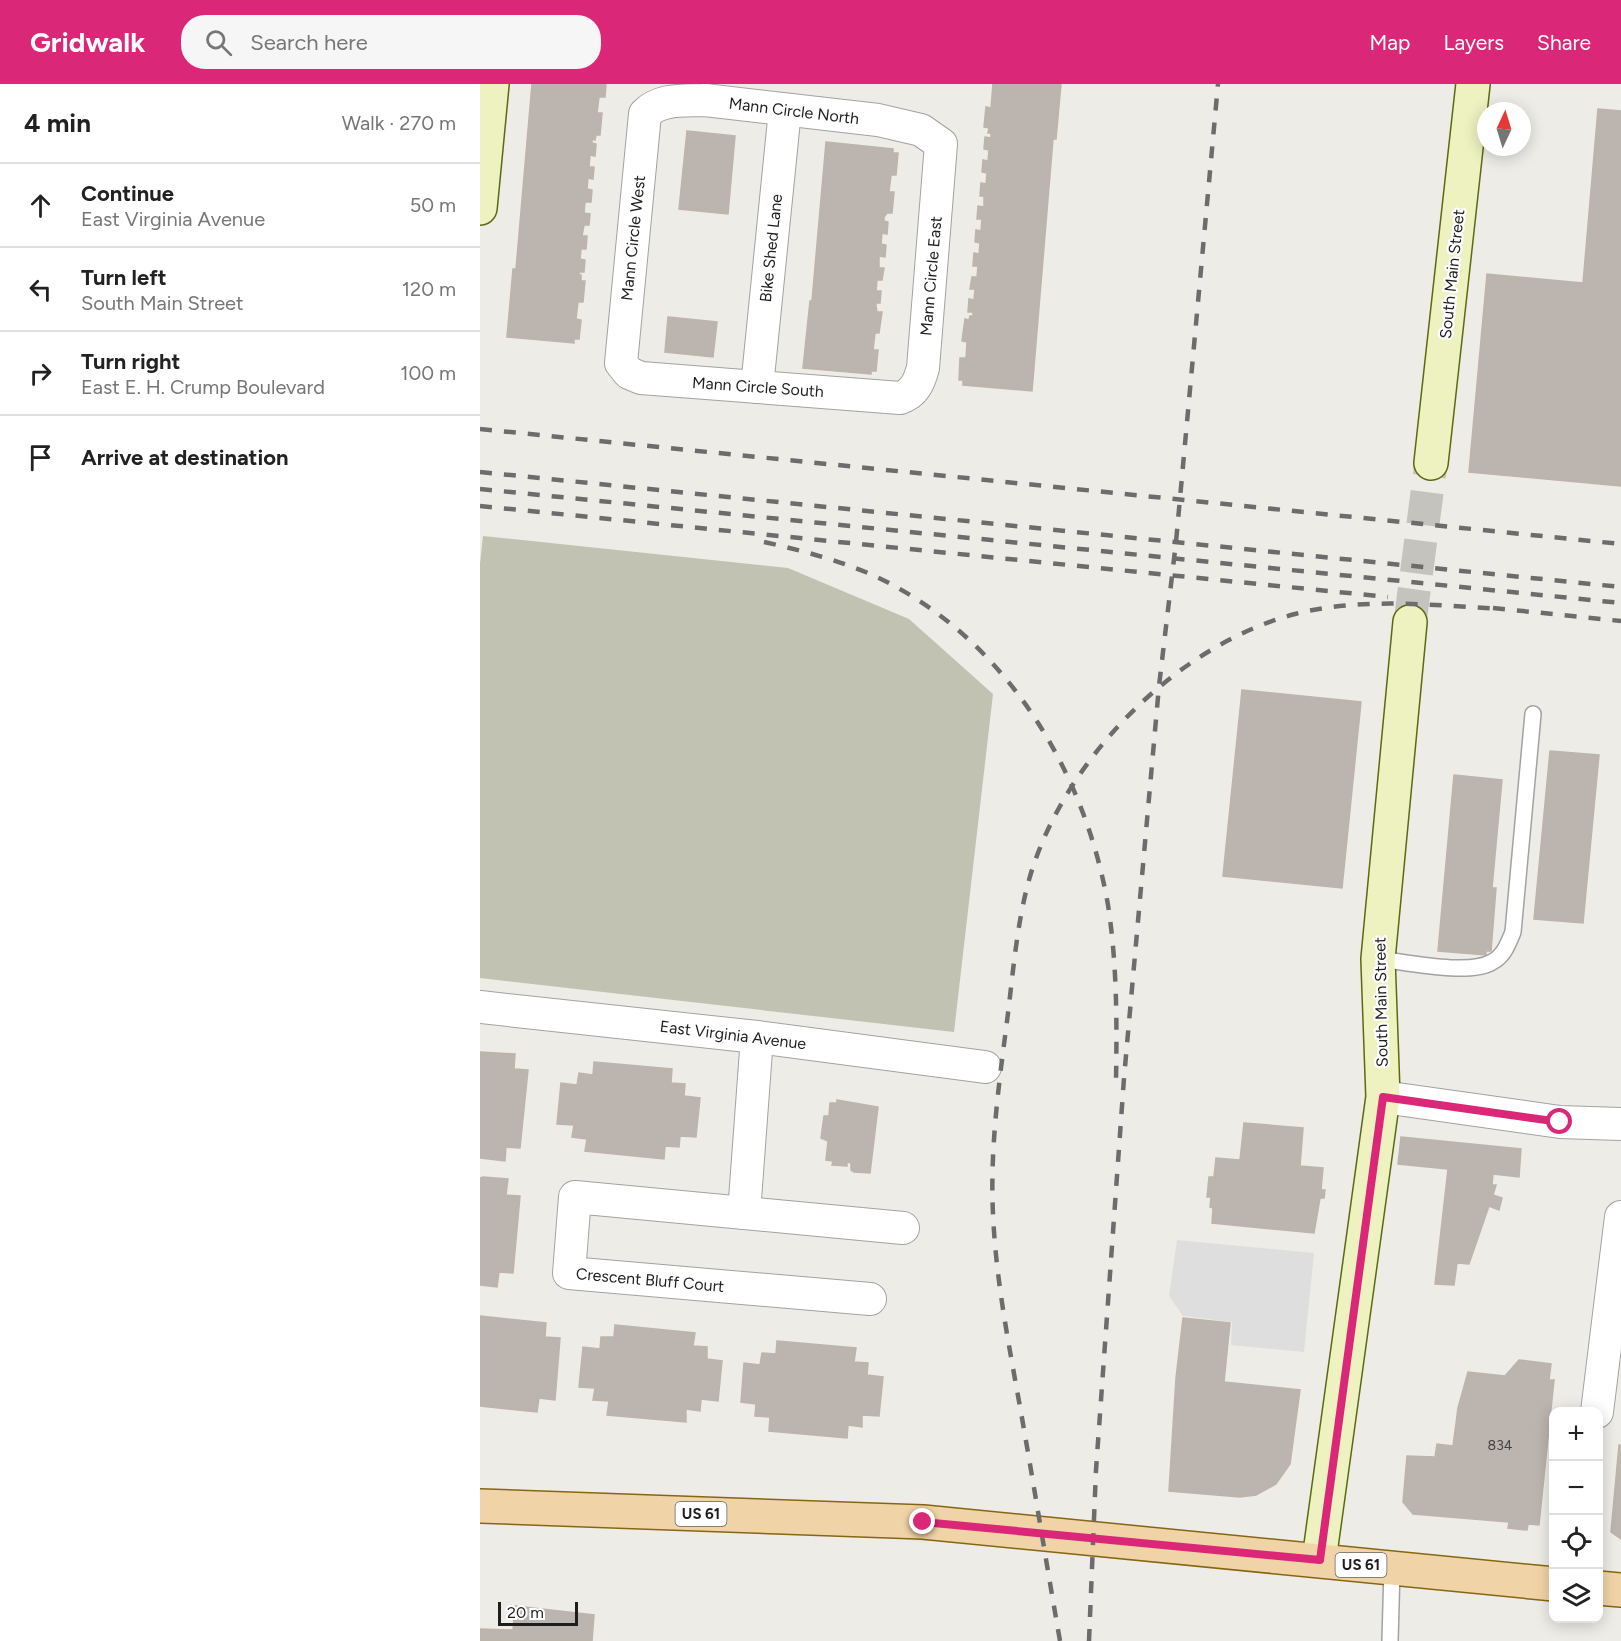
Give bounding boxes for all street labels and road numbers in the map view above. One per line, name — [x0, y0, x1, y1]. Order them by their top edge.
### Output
street label: Mann Circle North — [728, 94, 860, 128]
street label: Mann Circle West — [617, 174, 649, 302]
street label: Bike Shed Lane — [756, 193, 786, 303]
street label: South Main Street — [1436, 208, 1468, 340]
street label: Mann Circle East — [916, 215, 946, 337]
street label: Mann Circle South — [691, 373, 825, 401]
street label: South Main Street — [1370, 937, 1392, 1067]
street label: East Virginia Avenue — [659, 1017, 807, 1053]
street label: Crescent Bluff Court — [575, 1264, 725, 1296]
road number: US 61 — [676, 1502, 726, 1526]
road number: US 61 — [1336, 1553, 1386, 1577]

